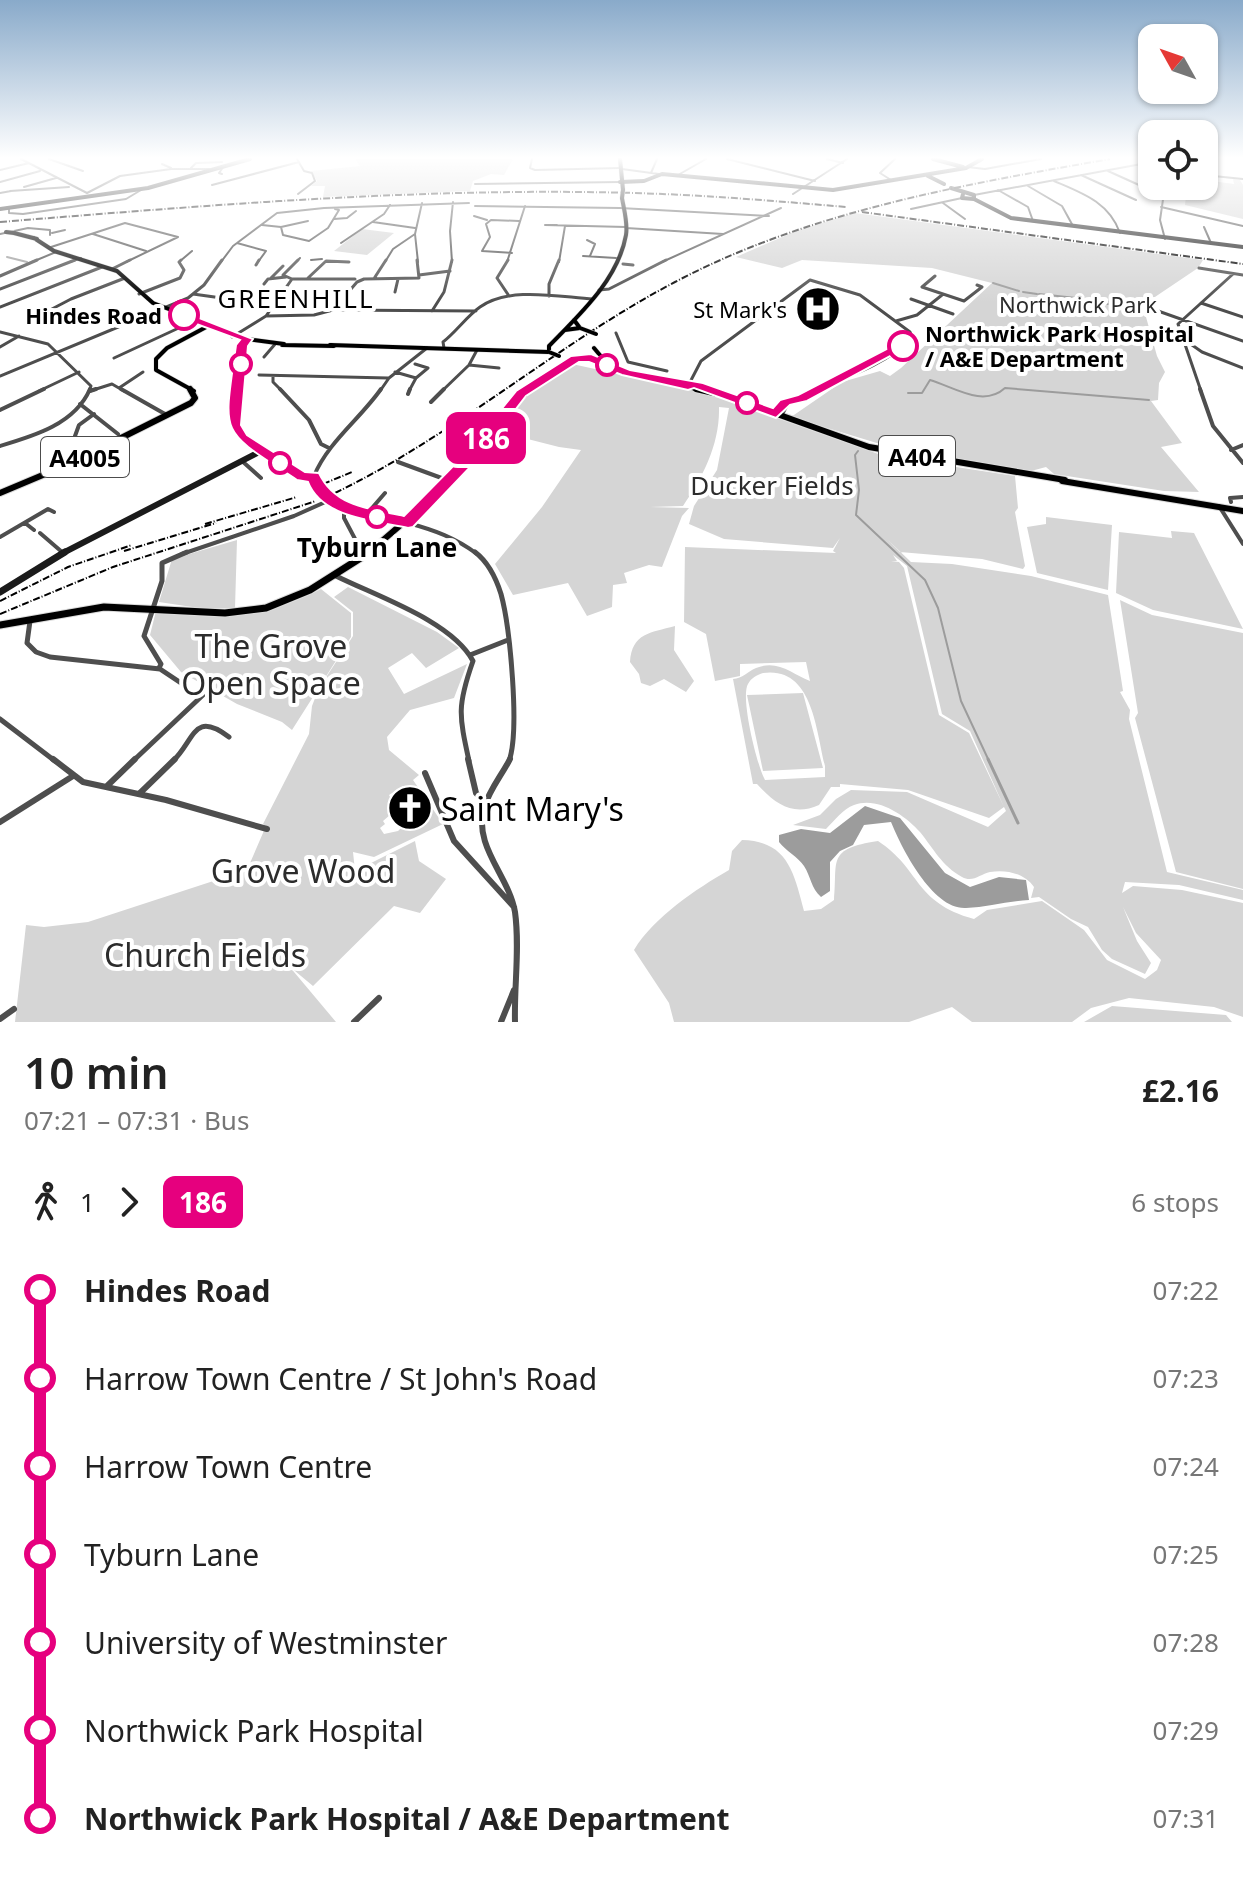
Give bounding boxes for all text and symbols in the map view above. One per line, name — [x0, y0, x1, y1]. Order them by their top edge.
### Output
north arrow — [1138, 24, 1218, 104]
map controls — [1138, 24, 1218, 200]
button: locate — [1138, 120, 1218, 200]
district label: GREENHILL — [217, 280, 375, 316]
hospital icon: St Mark's — [794, 285, 842, 333]
park label: Northwick Park — [999, 289, 1157, 319]
place label: St Mark's — [693, 294, 787, 324]
place label: Hindes Road — [25, 300, 162, 330]
marker: Hindes Road — [169, 300, 199, 330]
place label: Northwick Park Hospital / A&E Department — [925, 318, 1194, 373]
marker: Northwick Park Hospital / A&E Department — [888, 331, 918, 361]
unlabelled marker — [230, 353, 252, 375]
unlabelled marker — [596, 354, 618, 376]
unlabelled marker — [736, 392, 758, 414]
line badge: 186 — [440, 412, 532, 464]
text: 186 — [462, 419, 510, 457]
road number: A404 — [879, 436, 955, 476]
road number: A4005 — [41, 437, 129, 477]
unlabelled marker — [269, 452, 291, 474]
park label: Ducker Fields — [690, 467, 854, 503]
marker: Tyburn Lane — [366, 506, 388, 528]
place label: Tyburn Lane — [297, 529, 457, 565]
park label: The Grove Open Space — [181, 624, 361, 704]
church icon: Saint Mary's — [386, 784, 434, 832]
place label: Saint Mary's — [441, 787, 624, 830]
park label: Grove Wood — [211, 849, 395, 892]
park label: Church Fields — [104, 933, 306, 976]
text: 10 min — [24, 1042, 169, 1102]
text: £2.16 — [1142, 1070, 1219, 1111]
text: 07:21 – 07:31 · Bus — [24, 1102, 249, 1138]
icon: walk — [24, 1180, 68, 1224]
icon: forward — [107, 1180, 151, 1224]
text: 186 — [179, 1183, 227, 1221]
text: 1 — [80, 1184, 95, 1220]
text: 6 stops — [1131, 1184, 1219, 1220]
text: Hindes Road — [84, 1270, 271, 1311]
text: 07:22 — [1153, 1272, 1219, 1308]
text: Harrow Town Centre / St John's Road — [84, 1358, 597, 1399]
text: 07:23 — [1153, 1360, 1219, 1396]
text: Harrow Town Centre — [84, 1446, 372, 1487]
text: 07:24 — [1153, 1448, 1219, 1484]
text: Tyburn Lane — [84, 1534, 259, 1575]
text: 07:25 — [1153, 1536, 1219, 1572]
text: University of Westminster — [84, 1622, 447, 1663]
text: 07:28 — [1153, 1624, 1219, 1660]
text: Northwick Park Hospital — [84, 1710, 424, 1751]
text: 07:29 — [1153, 1712, 1219, 1748]
text: Northwick Park Hospital / A&E Department — [84, 1798, 729, 1839]
text: 07:31 — [1153, 1800, 1219, 1836]

